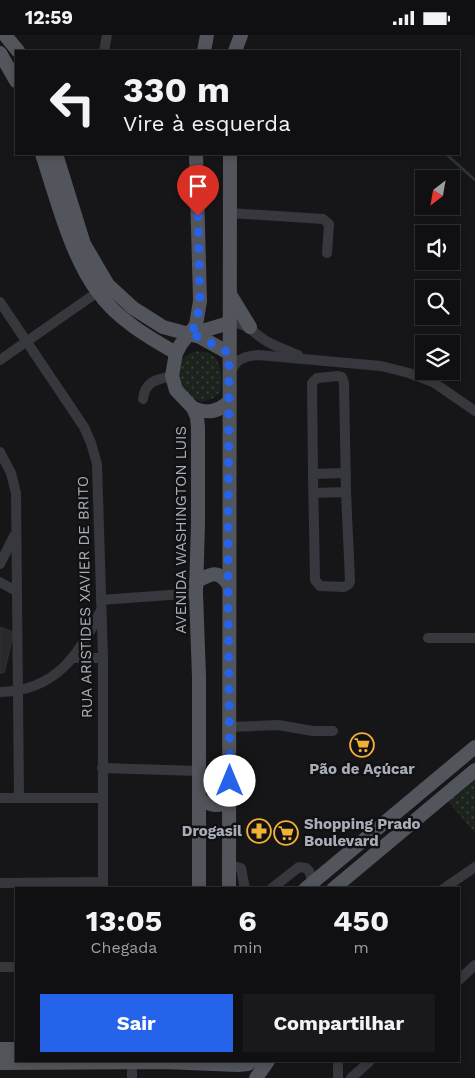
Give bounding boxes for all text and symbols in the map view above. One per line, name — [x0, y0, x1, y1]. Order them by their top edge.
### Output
text: 12:59 — [25, 6, 73, 29]
text: 330 m — [123, 69, 230, 111]
icon: left — [40, 70, 105, 135]
text: Vire à esquerda — [123, 111, 291, 136]
pin — [177, 165, 219, 216]
north arrow — [415, 170, 460, 215]
map controls — [415, 170, 460, 380]
icon: arrive — [184, 172, 212, 200]
button: sound — [415, 225, 460, 270]
button: search — [415, 280, 460, 325]
button: layers — [415, 335, 460, 380]
street label: AVENIDA WASHINGTON LUIS — [172, 426, 190, 634]
street label: RUA ARISTIDES XAVIER DE BRITO — [74, 476, 96, 718]
supermarket icon: Pão de Açúcar — [349, 732, 375, 758]
position arrow — [203, 754, 255, 806]
place label: Pão de Açúcar — [309, 760, 415, 778]
place label: Shopping Prado Boulevard — [304, 815, 421, 850]
pharmacy icon: Drogasil — [246, 818, 272, 844]
supermarket icon: Shopping Prado Boulevard — [273, 820, 299, 846]
place label: Drogasil — [182, 822, 242, 840]
text: 13:05 — [86, 903, 162, 938]
text: 6 — [238, 903, 257, 938]
text: 450 — [333, 903, 389, 938]
text: Chegada — [91, 938, 157, 957]
text: min — [233, 938, 262, 957]
text: m — [354, 938, 369, 957]
button: Sair — [40, 994, 233, 1052]
button: Compartilhar — [243, 994, 435, 1052]

